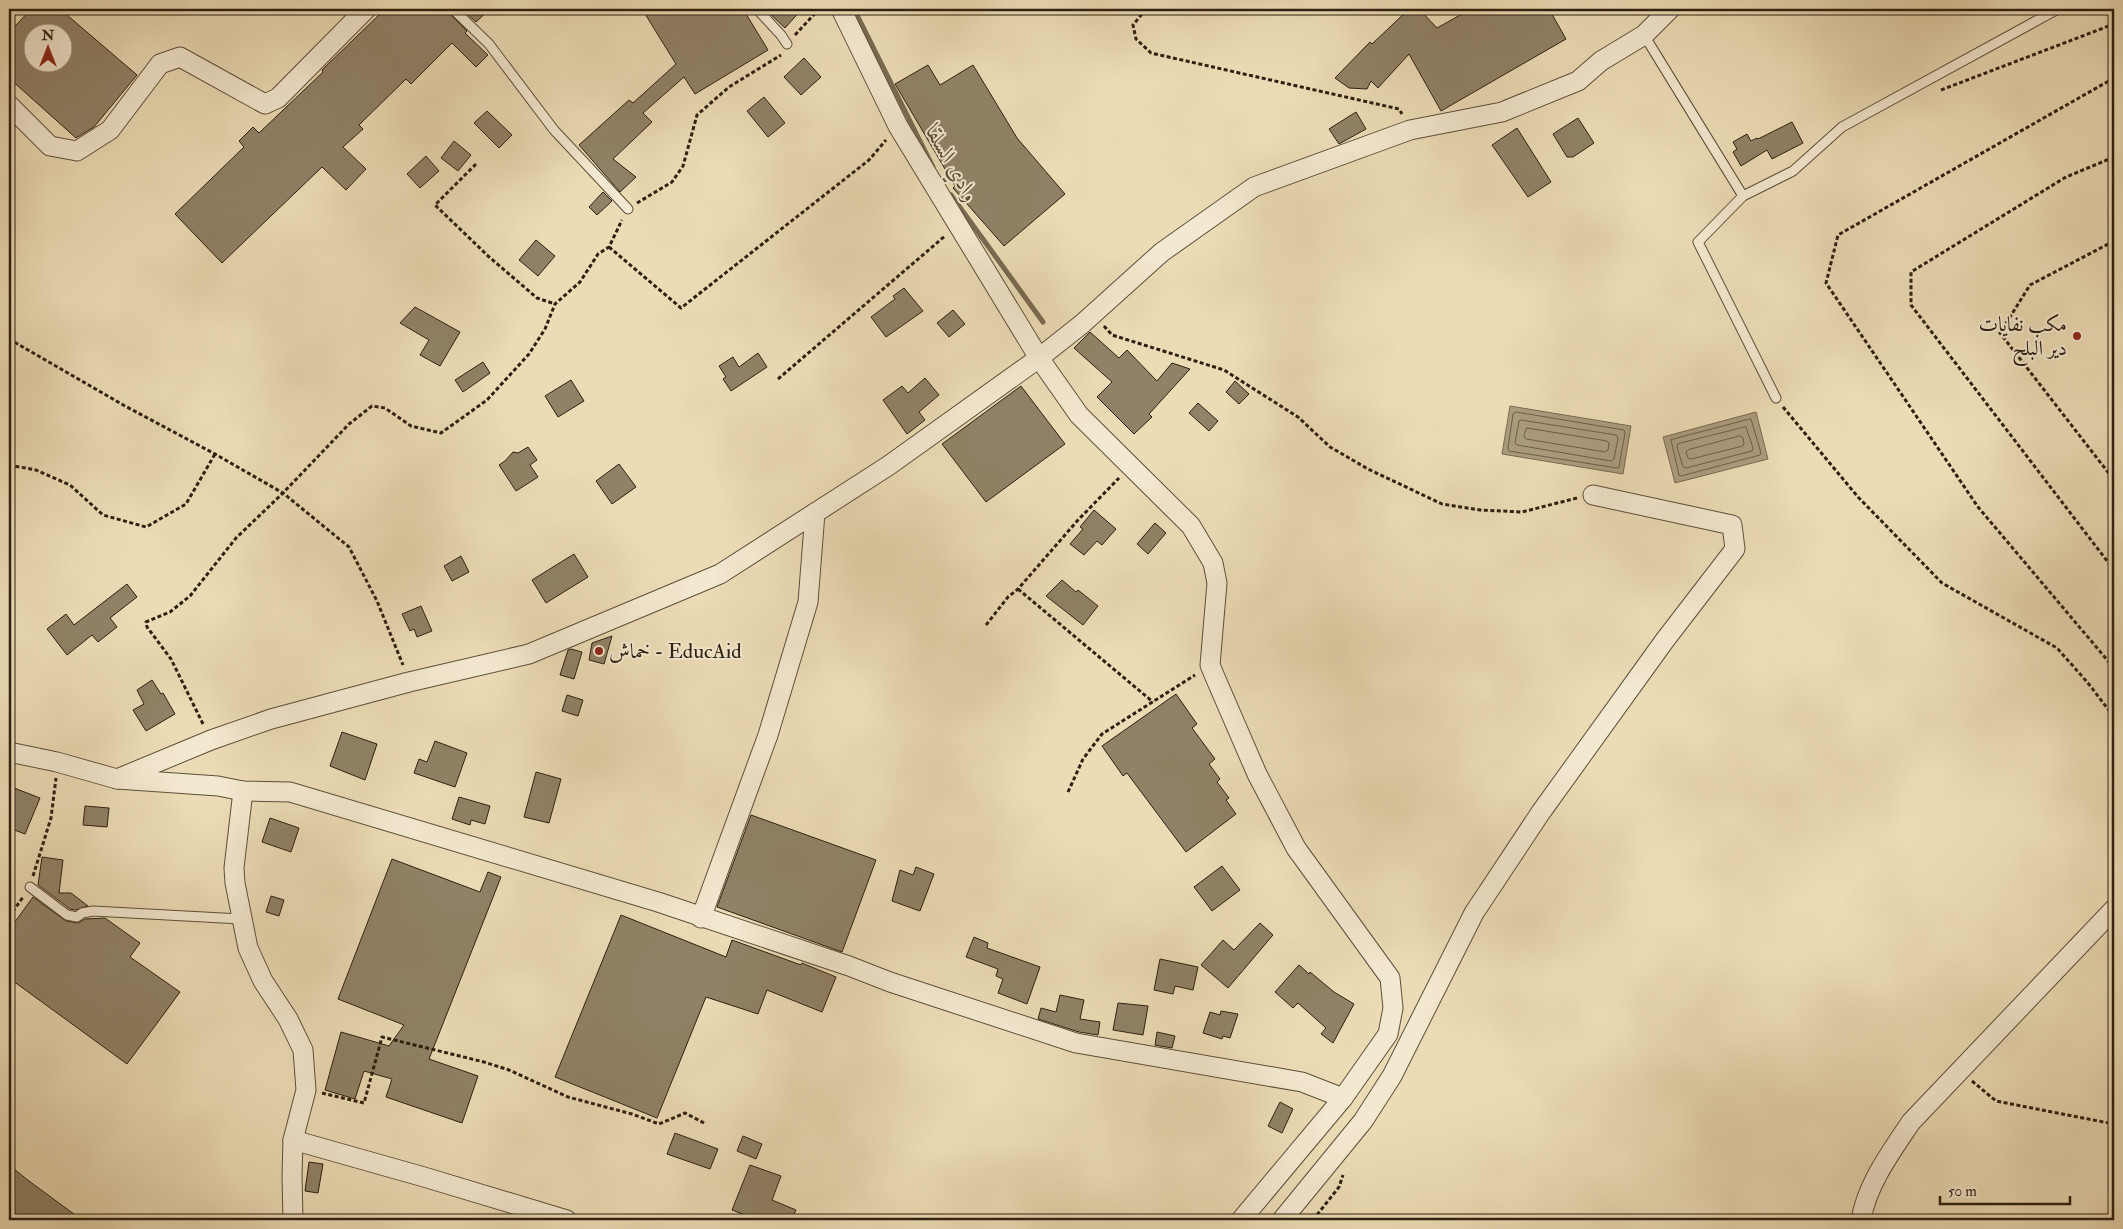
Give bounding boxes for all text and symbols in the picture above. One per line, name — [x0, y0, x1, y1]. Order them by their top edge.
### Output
north arrow — [22, 22, 72, 72]
text: N — [41, 27, 55, 44]
water label: وادي السلقا — [915, 119, 985, 208]
place label: مكب نفايات دير البلح — [1979, 311, 2067, 367]
marker: مكب نفايات دير البلح — [2071, 330, 2083, 342]
place label: خماش - EducAid — [609, 638, 742, 665]
marker: خماش - EducAid — [593, 645, 605, 657]
scale bar — [1940, 1174, 2070, 1206]
text: 50 m — [1948, 1182, 1977, 1201]

